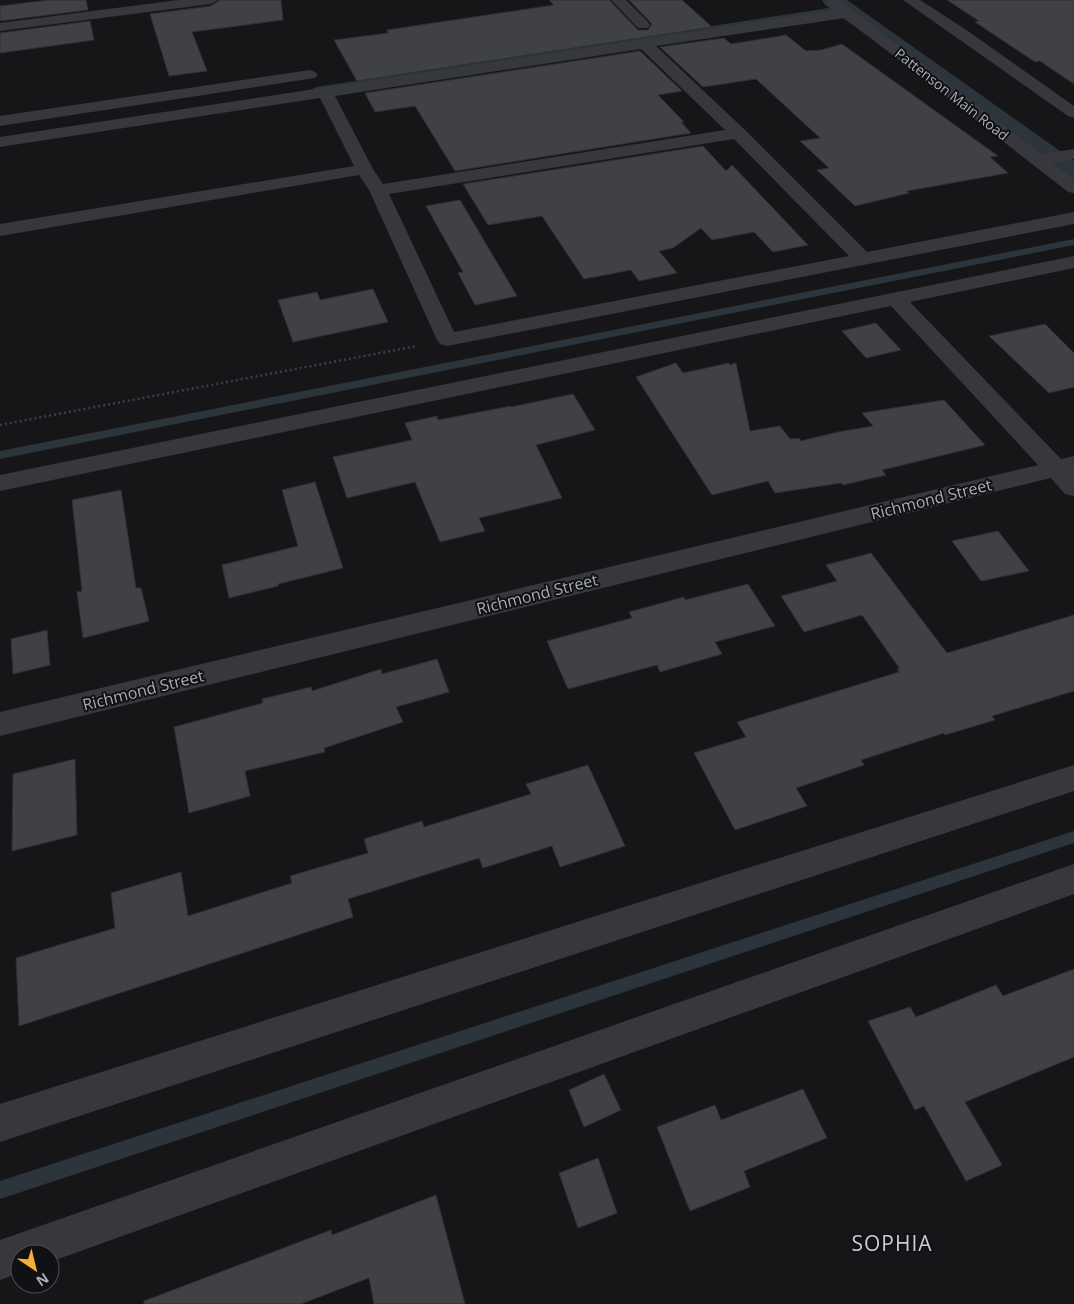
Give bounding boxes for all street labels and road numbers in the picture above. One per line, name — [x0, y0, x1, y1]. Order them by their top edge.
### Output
street label: Pattenson Main Road — [891, 44, 1013, 144]
street label: Richmond Street — [868, 473, 994, 525]
street label: Richmond Street — [474, 568, 600, 620]
street label: Richmond Street — [80, 664, 206, 716]

